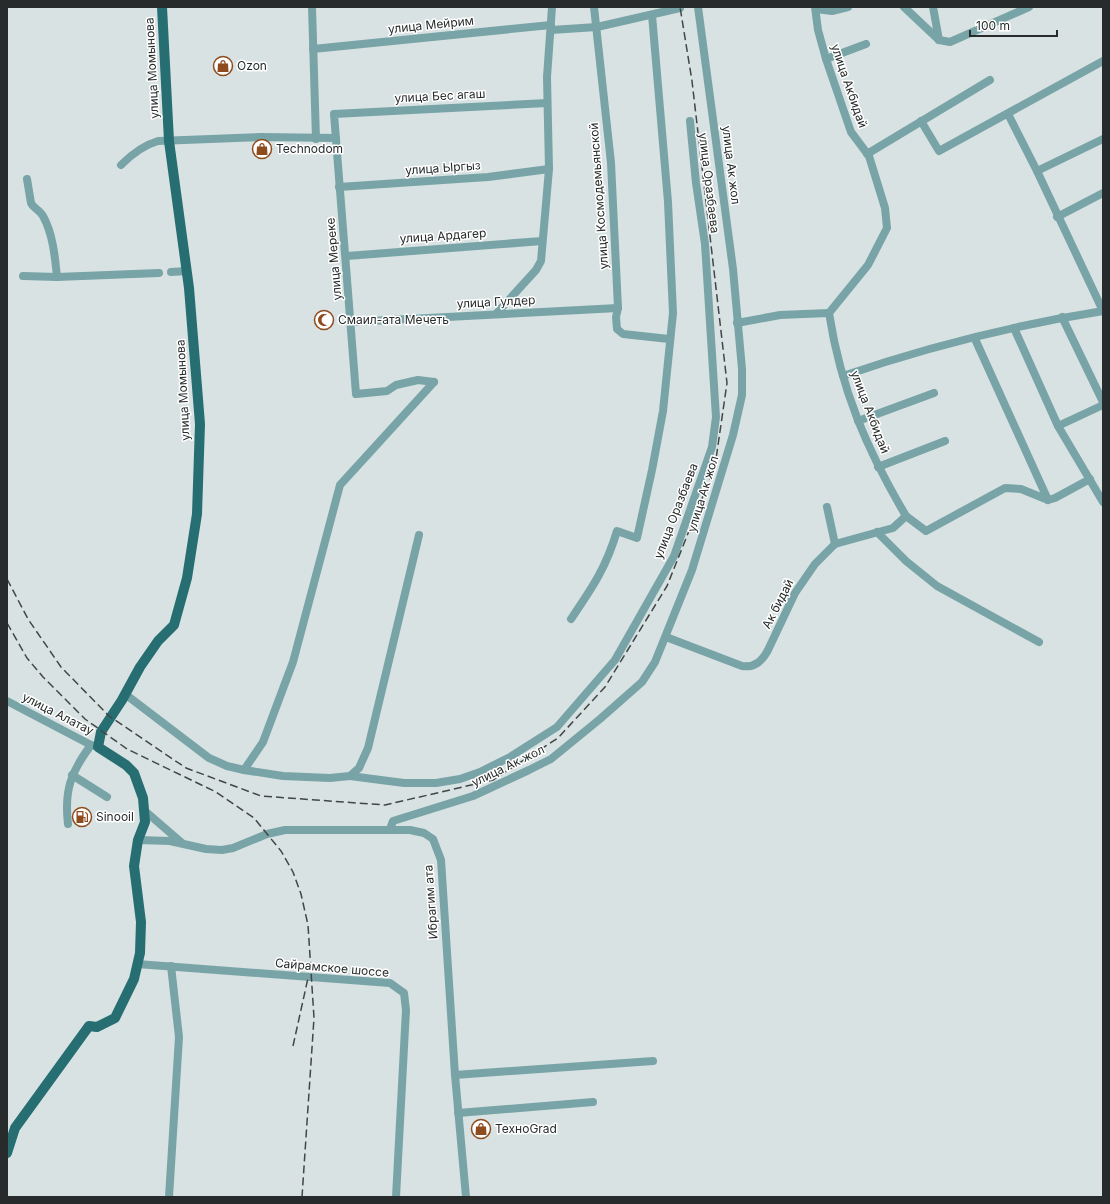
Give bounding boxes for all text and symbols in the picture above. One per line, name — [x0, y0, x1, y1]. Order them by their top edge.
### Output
scale bar — [970, 12, 1057, 38]
street label: улица Мейрим — [387, 13, 475, 36]
street label: улица Момынова — [141, 17, 162, 119]
text: 100 m — [976, 18, 1010, 33]
street label: улица Акбидай — [828, 42, 871, 130]
shop icon: Ozon — [212, 55, 234, 77]
place label: Ozon — [237, 58, 267, 73]
street label: улица Бес агаш — [394, 86, 486, 105]
street label: улица Космодемьянской — [586, 122, 611, 270]
street label: улица Ак жол — [719, 125, 744, 205]
street label: улица Оразбаева — [696, 132, 723, 234]
shop icon: Technodom — [251, 138, 273, 160]
place label: Technodom — [276, 141, 343, 156]
street label: улица Ыргыз — [405, 157, 481, 178]
street label: улица Мереке — [322, 217, 345, 301]
street label: улица Ардагер — [399, 225, 487, 246]
street label: улица Гулдер — [456, 292, 536, 311]
mosque icon: Смаил-ата Мечеть — [313, 309, 335, 331]
place label: Смаил-ата Мечеть — [338, 312, 449, 327]
street label: улица Момынова — [172, 339, 193, 441]
street label: улица Акбидай — [848, 368, 893, 456]
street label: улица Ак жол — [684, 454, 721, 534]
street label: улица Оразбаева — [650, 461, 701, 561]
street label: Ак бидай — [759, 576, 796, 631]
street label: улица Алатау — [20, 689, 97, 738]
street label: улица Ак жол — [469, 741, 547, 790]
fuel station icon: Sinooil — [71, 806, 93, 828]
place label: Sinooil — [96, 809, 134, 824]
street label: Ибрагим ата — [420, 864, 441, 940]
street label: Сайрамское шоссе — [274, 955, 390, 980]
shop icon: ТехноGrad — [470, 1118, 492, 1140]
place label: ТехноGrad — [495, 1121, 557, 1136]

